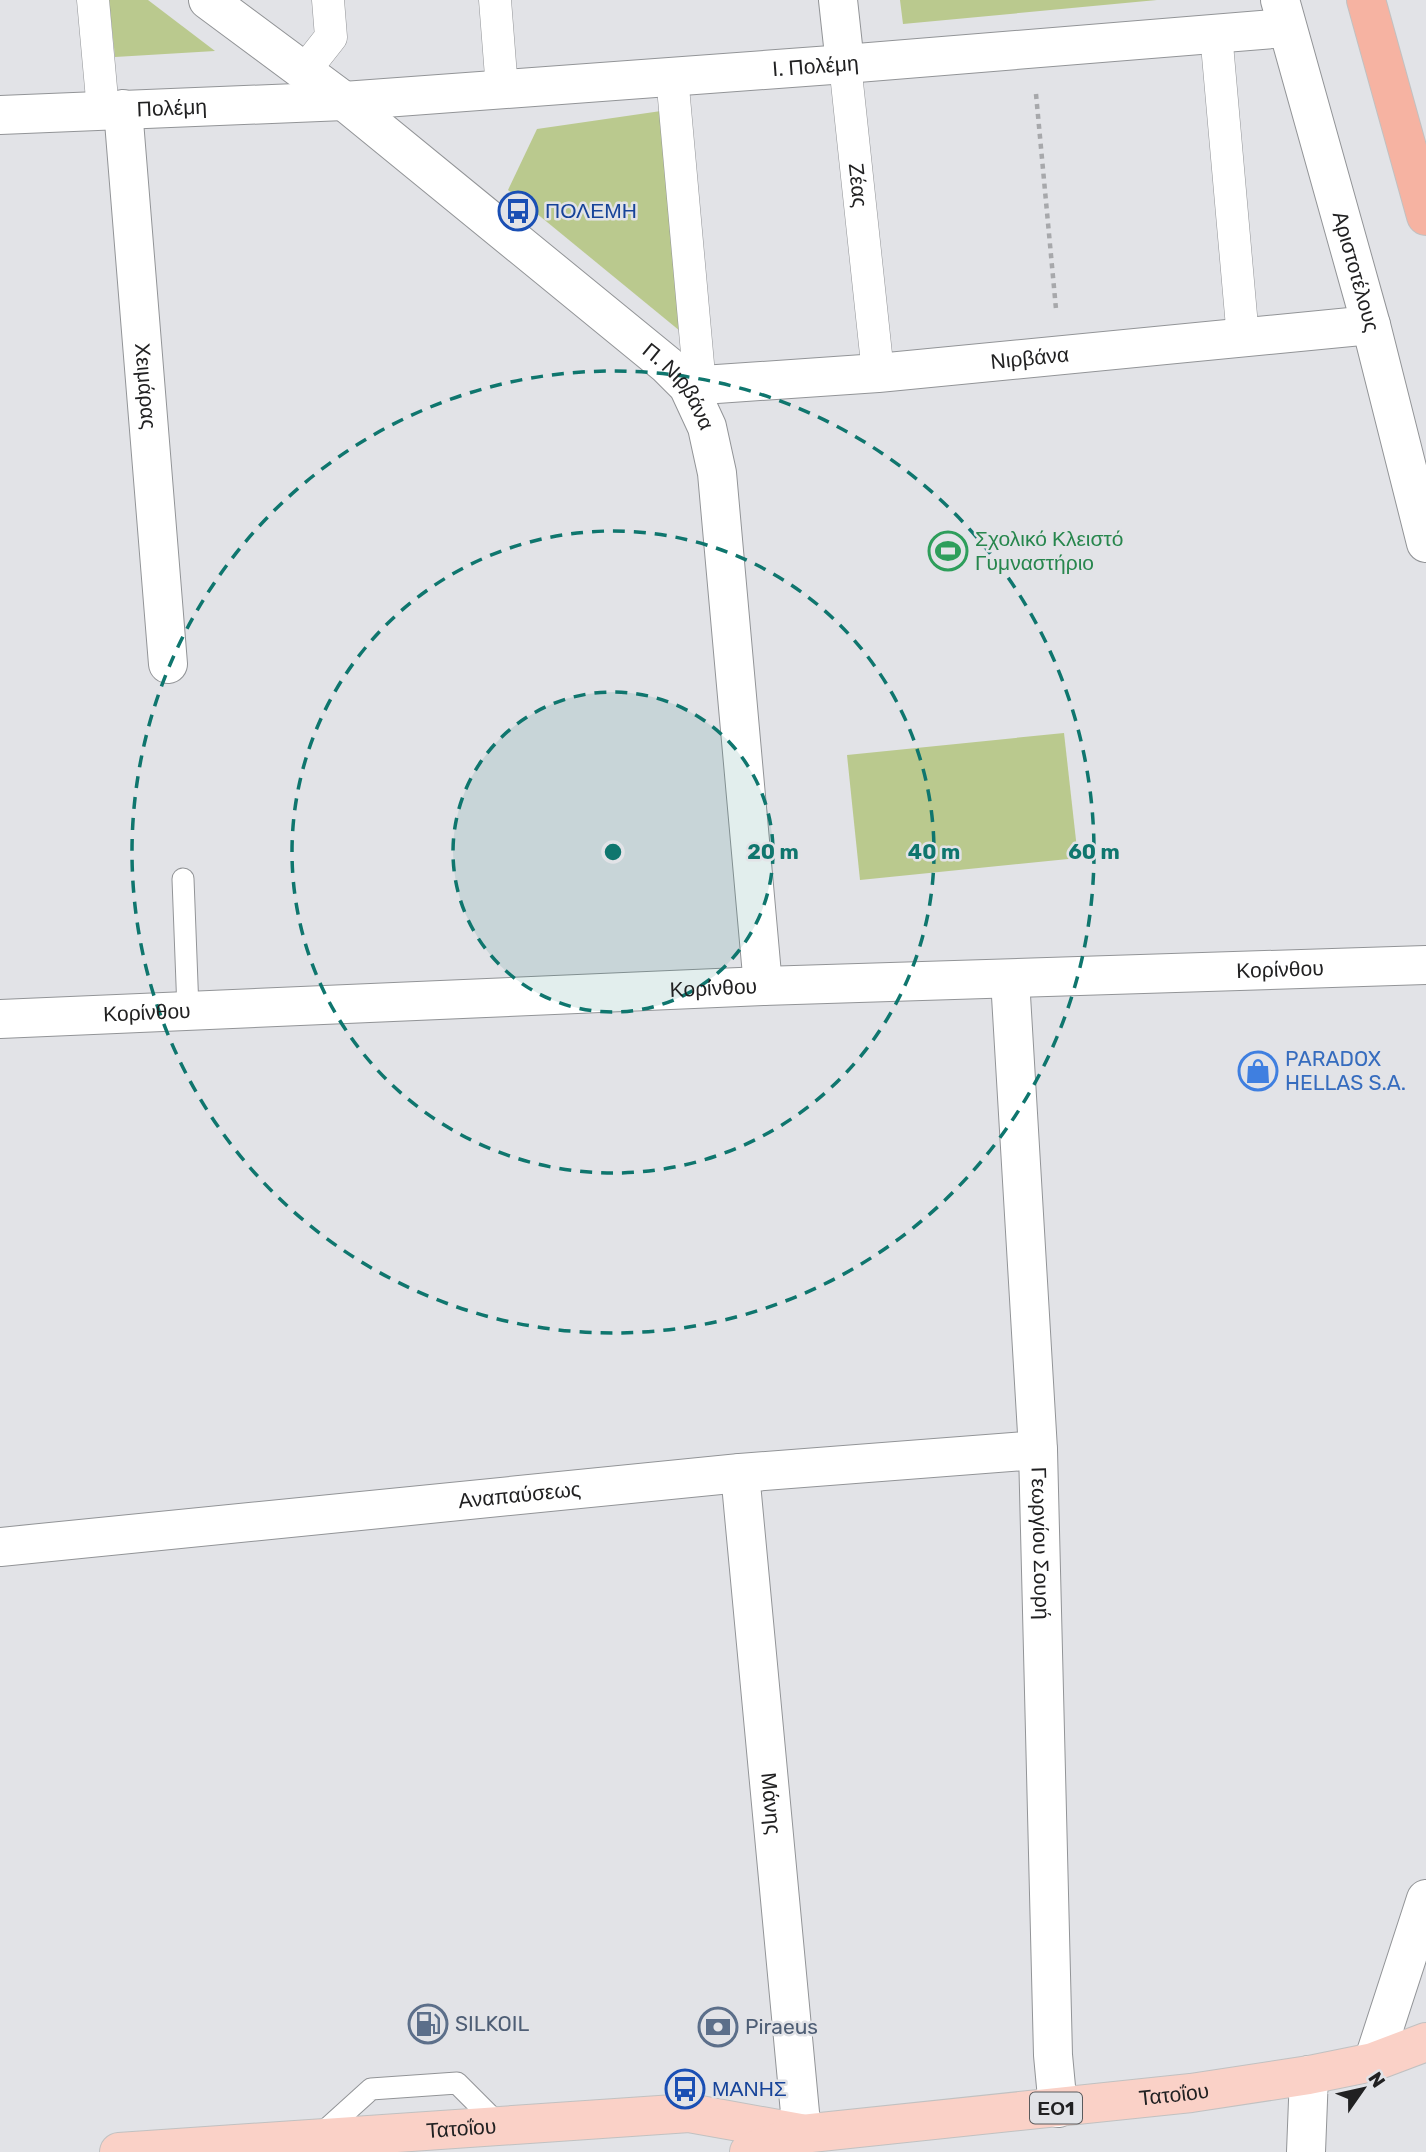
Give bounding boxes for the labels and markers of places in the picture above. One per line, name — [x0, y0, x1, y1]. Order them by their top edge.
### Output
bus stop icon: ΠΟΛΕΜΗ — [497, 190, 539, 232]
place label: ΠΟΛΕΜΗ — [545, 198, 637, 223]
place label: Σχολικό Κλειστό Γυμναστήριο — [975, 526, 1123, 575]
sports icon: Σχολικό Κλειστό Γυμναστήριο — [927, 530, 969, 572]
centre of rings — [601, 840, 625, 864]
place label: PARADOX HELLAS S.A. — [1285, 1046, 1406, 1095]
shop icon: PARADOX HELLAS S.A. — [1237, 1050, 1279, 1092]
fuel station icon: SILKOIL — [407, 2003, 449, 2045]
bank icon: Piraeus — [697, 2006, 739, 2048]
place label: SILKOIL — [455, 2011, 529, 2036]
place label: Piraeus — [745, 2014, 818, 2039]
bus stop icon: ΜΑΝΗΣ — [664, 2068, 706, 2110]
place label: ΜΑΝΗΣ — [712, 2076, 787, 2101]

